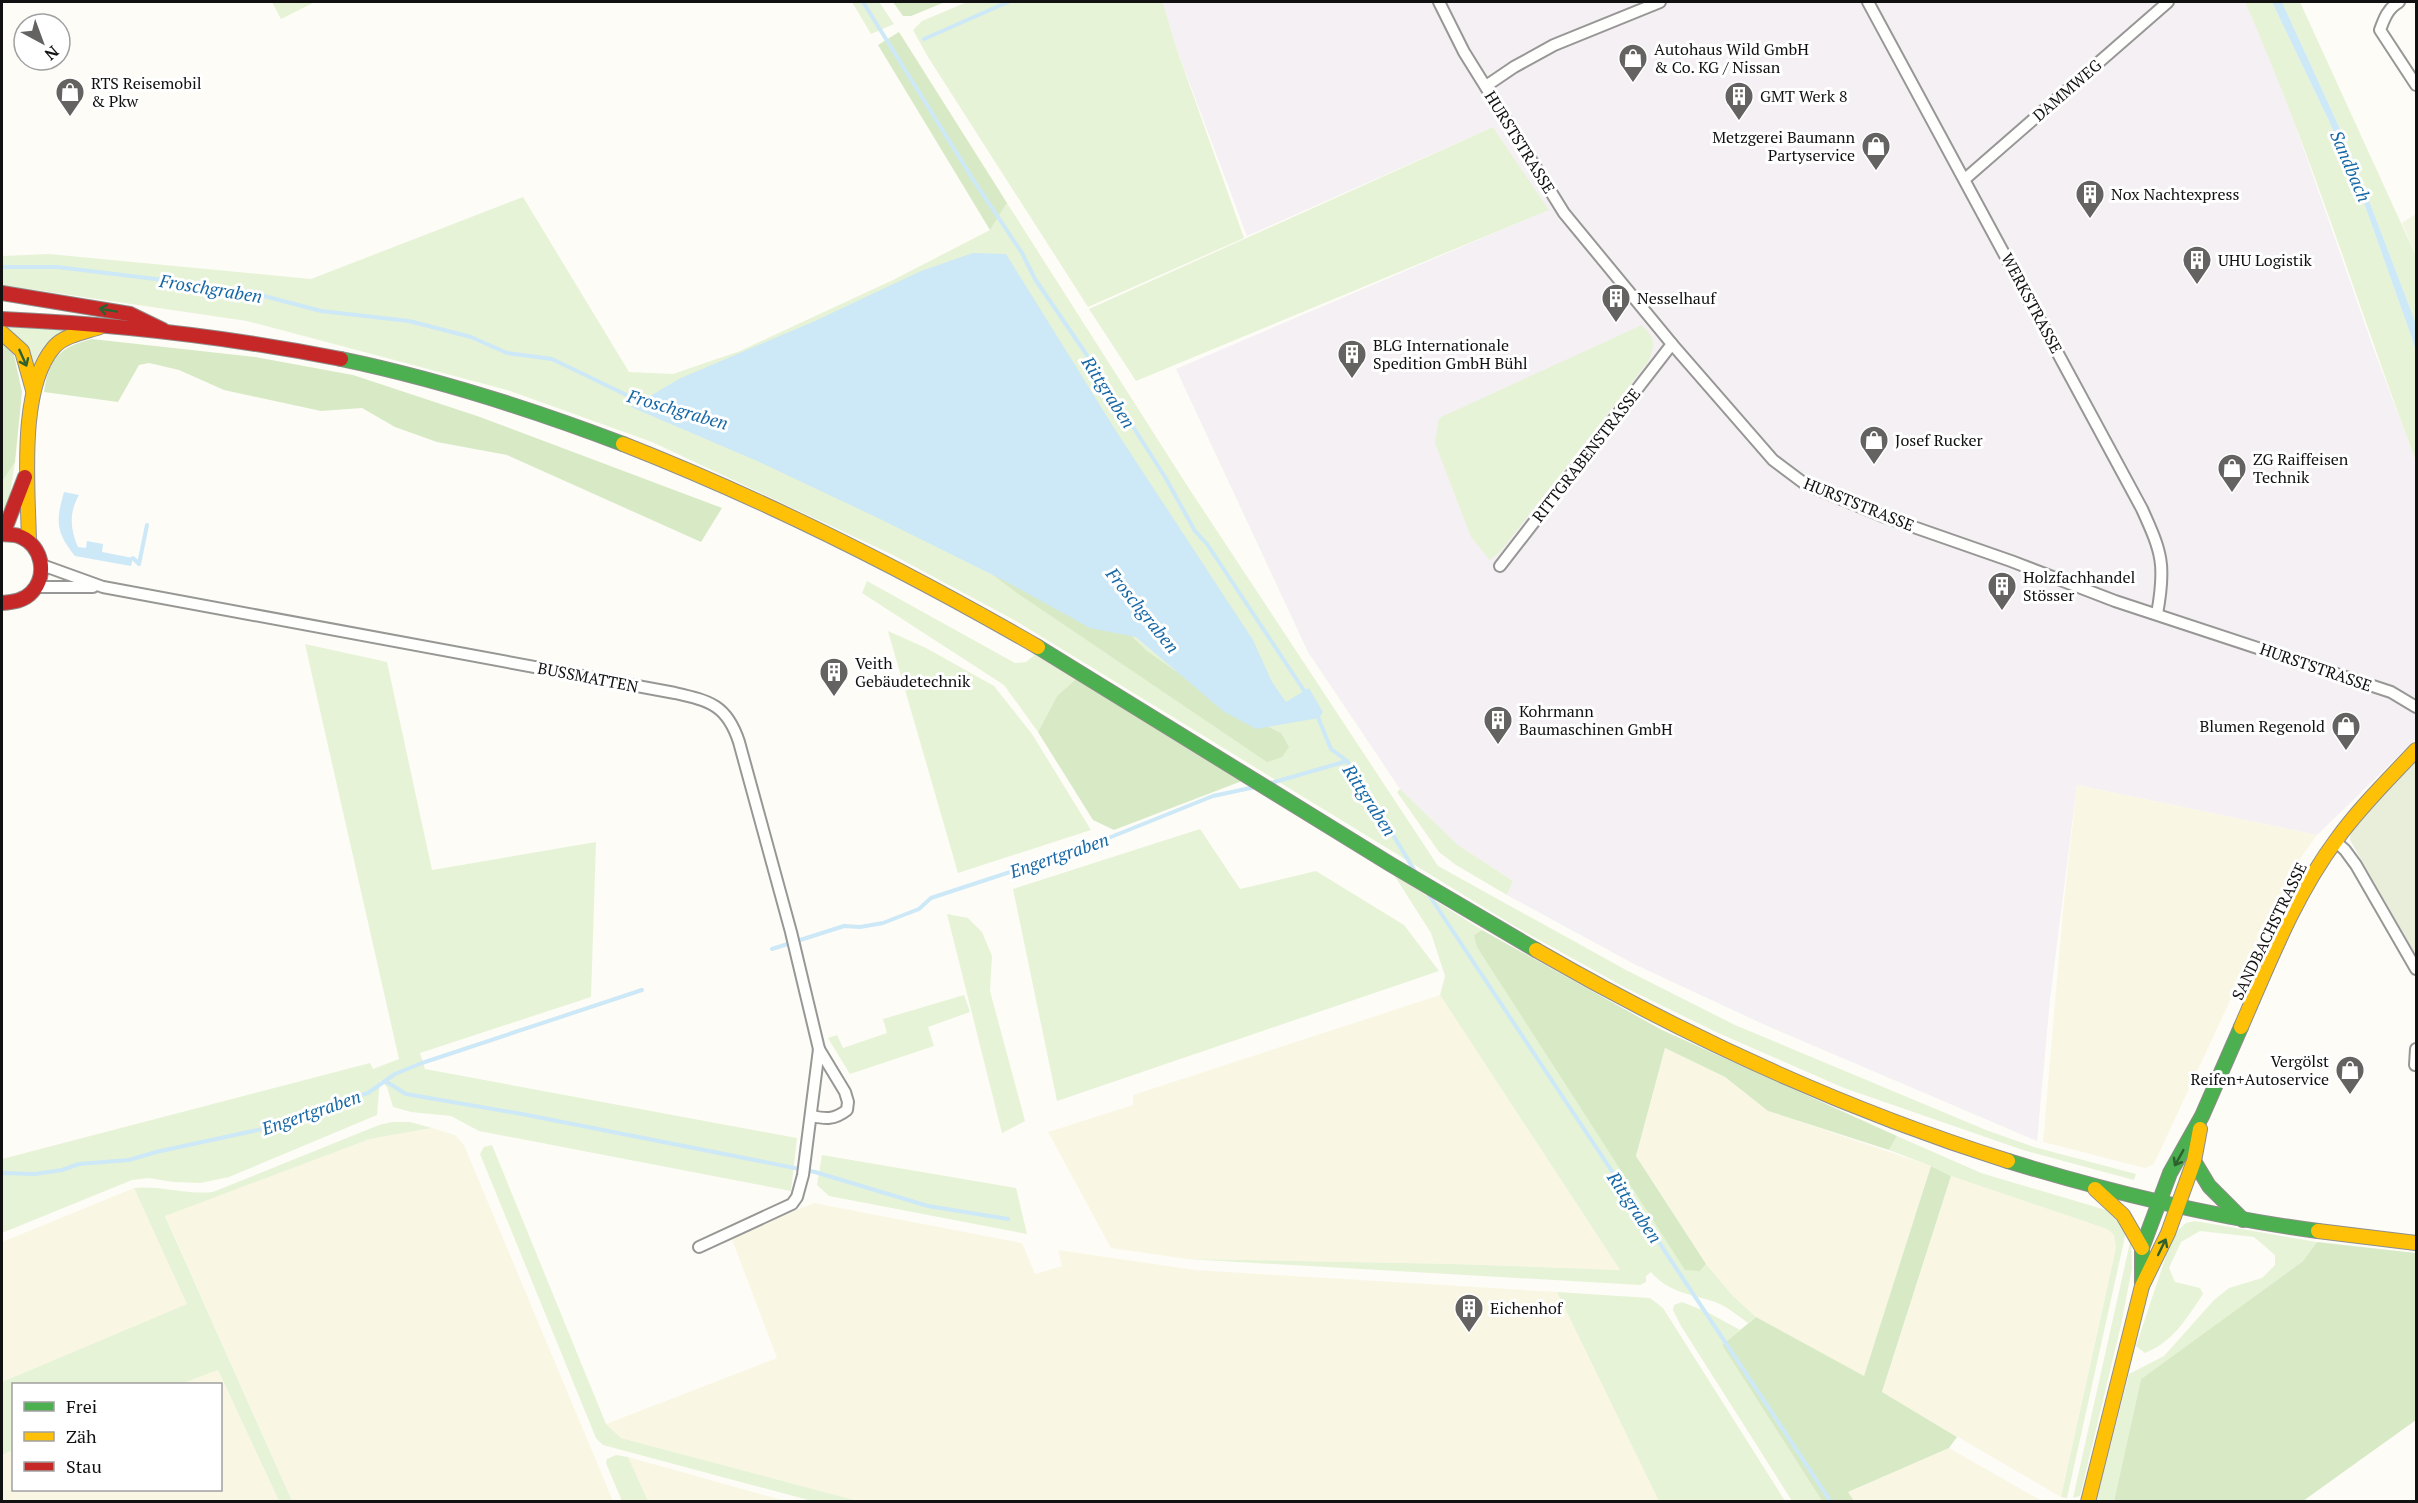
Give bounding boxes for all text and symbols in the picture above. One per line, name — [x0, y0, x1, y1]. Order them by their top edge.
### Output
north arrow — [12, 12, 72, 72]
place label: Autohaus Wild GmbH & Co. KG / Nissan — [1654, 38, 1809, 78]
text: N — [40, 41, 64, 66]
shop icon: Autohaus Wild GmbH & Co. KG / Nissan — [1617, 42, 1649, 84]
street label: DAMMWEG — [2028, 54, 2106, 126]
place label: RTS Reisemobil & Pkw — [91, 72, 202, 112]
shop icon: RTS Reisemobil & Pkw — [54, 76, 86, 118]
building icon: GMT Werk 8 — [1723, 80, 1755, 122]
place label: GMT Werk 8 — [1760, 85, 1847, 107]
street label: HURSTSTRASSE — [1480, 87, 1560, 197]
place label: Metzgerei Baumann Partyservice — [1712, 126, 1855, 166]
water label: Sandbach — [2325, 127, 2377, 205]
shop icon: Metzgerei Baumann Partyservice — [1860, 130, 1892, 172]
building icon: Nox Nachtexpress — [2074, 178, 2106, 220]
place label: Nox Nachtexpress — [2111, 183, 2239, 205]
building icon: UHU Logistik — [2181, 244, 2213, 286]
street label: WERKSTRASSE — [1996, 249, 2068, 357]
place label: UHU Logistik — [2218, 249, 2313, 271]
water label: Froschgraben — [157, 268, 264, 308]
building icon: Nesselhauf — [1600, 282, 1632, 324]
place label: Nesselhauf — [1637, 287, 1717, 309]
one-way arrow — [98, 305, 118, 316]
place label: BLG Internationale Spedition GmbH Bühl — [1373, 334, 1528, 374]
building icon: BLG Internationale Spedition GmbH Bühl — [1336, 338, 1368, 380]
one-way arrow — [18, 348, 30, 366]
water label: Rittgraben — [1076, 351, 1141, 433]
water label: Froschgraben — [624, 383, 731, 435]
street label: RITTGRABENSTRASSE — [1527, 383, 1645, 527]
shop icon: Josef Rucker — [1858, 424, 1890, 466]
place label: Josef Rucker — [1895, 429, 1984, 451]
place label: ZG Raiffeisen Technik — [2253, 448, 2349, 488]
shop icon: ZG Raiffeisen Technik — [2216, 452, 2248, 494]
street label: HURSTSTRASSE — [1801, 472, 1917, 536]
water label: Froschgraben — [1100, 561, 1185, 658]
place label: Holzfachhandel Stösser — [2023, 566, 2135, 606]
building icon: Holzfachhandel Stösser — [1986, 570, 2018, 612]
street label: HURSTSTRASSE — [2257, 638, 2375, 696]
place label: Veith Gebäudetechnik — [855, 652, 971, 692]
street label: BUSSMATTEN — [536, 656, 640, 698]
building icon: Veith Gebäudetechnik — [818, 656, 850, 698]
place label: Kohrmann Baumaschinen GmbH — [1519, 700, 1673, 740]
building icon: Kohrmann Baumaschinen GmbH — [1482, 704, 1514, 746]
shop icon: Blumen Regenold — [2330, 710, 2362, 752]
place label: Blumen Regenold — [2199, 715, 2325, 737]
water label: Rittgraben — [1337, 759, 1402, 841]
water label: Engertgraben — [1005, 827, 1112, 883]
street label: SANDBACHSTRASSE — [2226, 859, 2312, 1003]
place label: Vergölst Reifen+Autoservice — [2191, 1050, 2329, 1090]
shop icon: Vergölst Reifen+Autoservice — [2334, 1054, 2366, 1096]
water label: Engertgraben — [257, 1084, 364, 1140]
one-way arrow — [2172, 1149, 2184, 1166]
water label: Rittgraben — [1602, 1166, 1668, 1247]
one-way arrow — [2156, 1238, 2168, 1256]
building icon: Eichenhof — [1453, 1292, 1485, 1334]
place label: Eichenhof — [1490, 1297, 1564, 1319]
legend — [12, 1383, 222, 1491]
text: Frei — [66, 1394, 97, 1418]
text: Zäh — [66, 1424, 97, 1448]
text: Stau — [66, 1454, 102, 1478]

